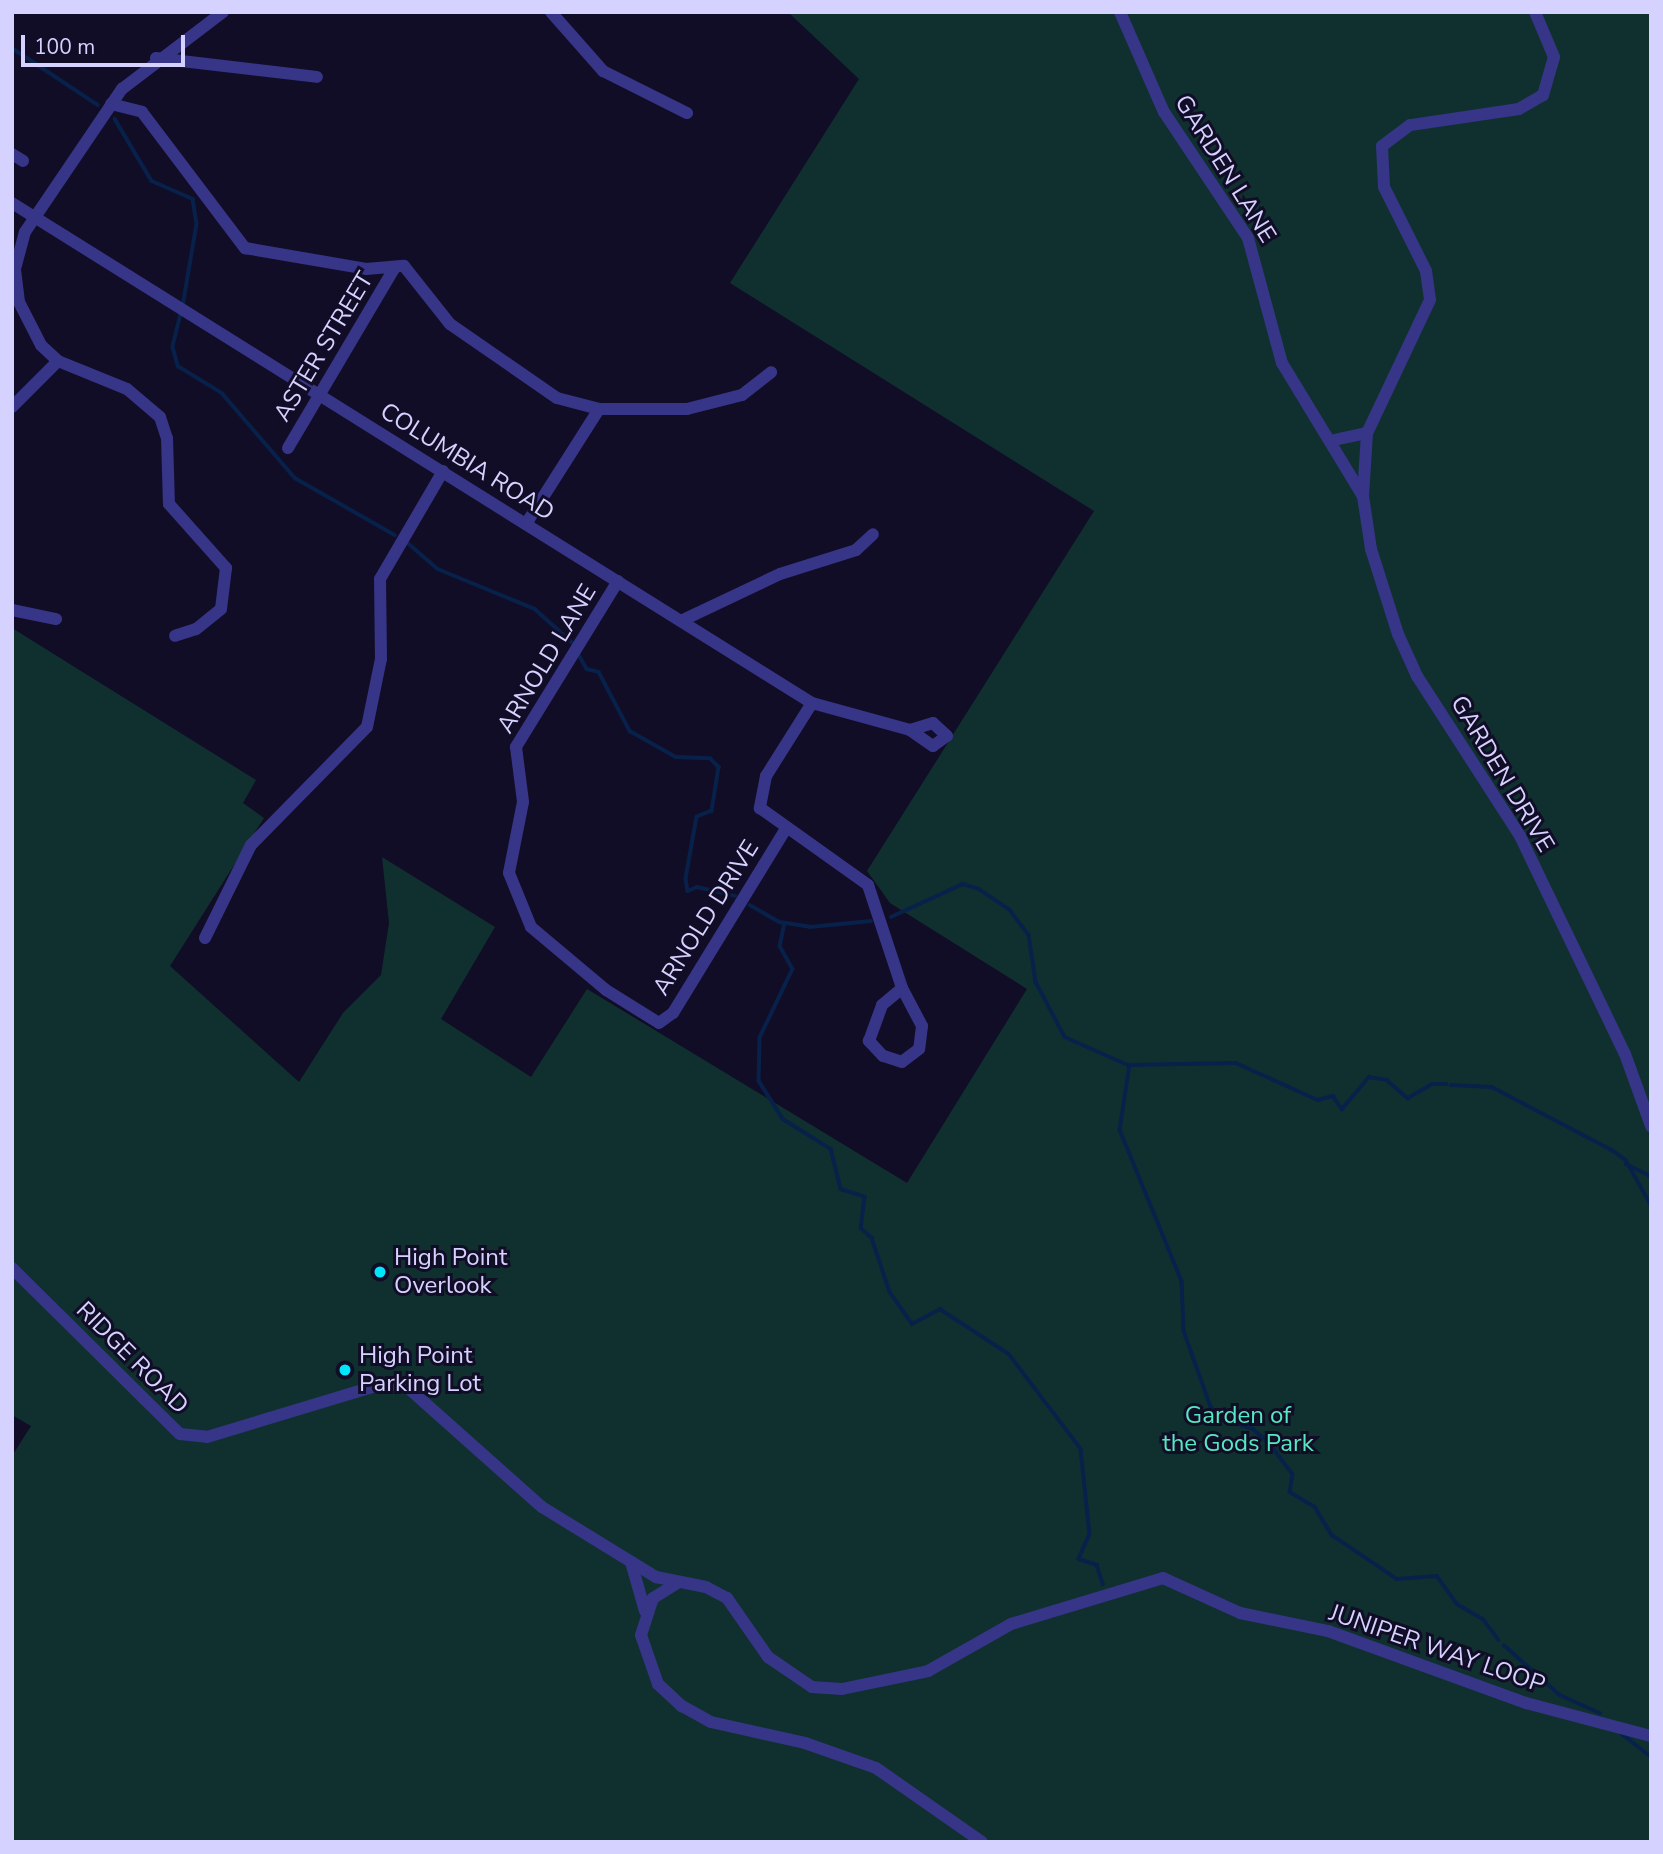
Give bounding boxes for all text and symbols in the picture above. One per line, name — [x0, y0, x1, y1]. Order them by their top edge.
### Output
scale bar — [24, 21, 189, 65]
text: 100 m — [34, 33, 95, 61]
street label: GARDEN LANE — [1168, 90, 1282, 248]
street label: ASTER STREET — [268, 267, 380, 427]
street label: COLUMBIA ROAD — [375, 397, 559, 527]
street label: ARNOLD LANE — [491, 579, 603, 739]
street label: GARDEN DRIVE — [1444, 691, 1560, 857]
street label: ARNOLD DRIVE — [647, 835, 765, 1001]
place label: High Point Overlook — [394, 1244, 507, 1300]
marker: High Point Overlook — [372, 1264, 388, 1280]
street label: RIDGE ROAD — [70, 1296, 194, 1420]
place label: High Point Parking Lot — [359, 1342, 481, 1398]
marker: High Point Parking Lot — [337, 1362, 353, 1378]
park label: Garden of the Gods Park — [1162, 1402, 1314, 1458]
street label: JUNIPER WAY LOOP — [1325, 1599, 1549, 1699]

